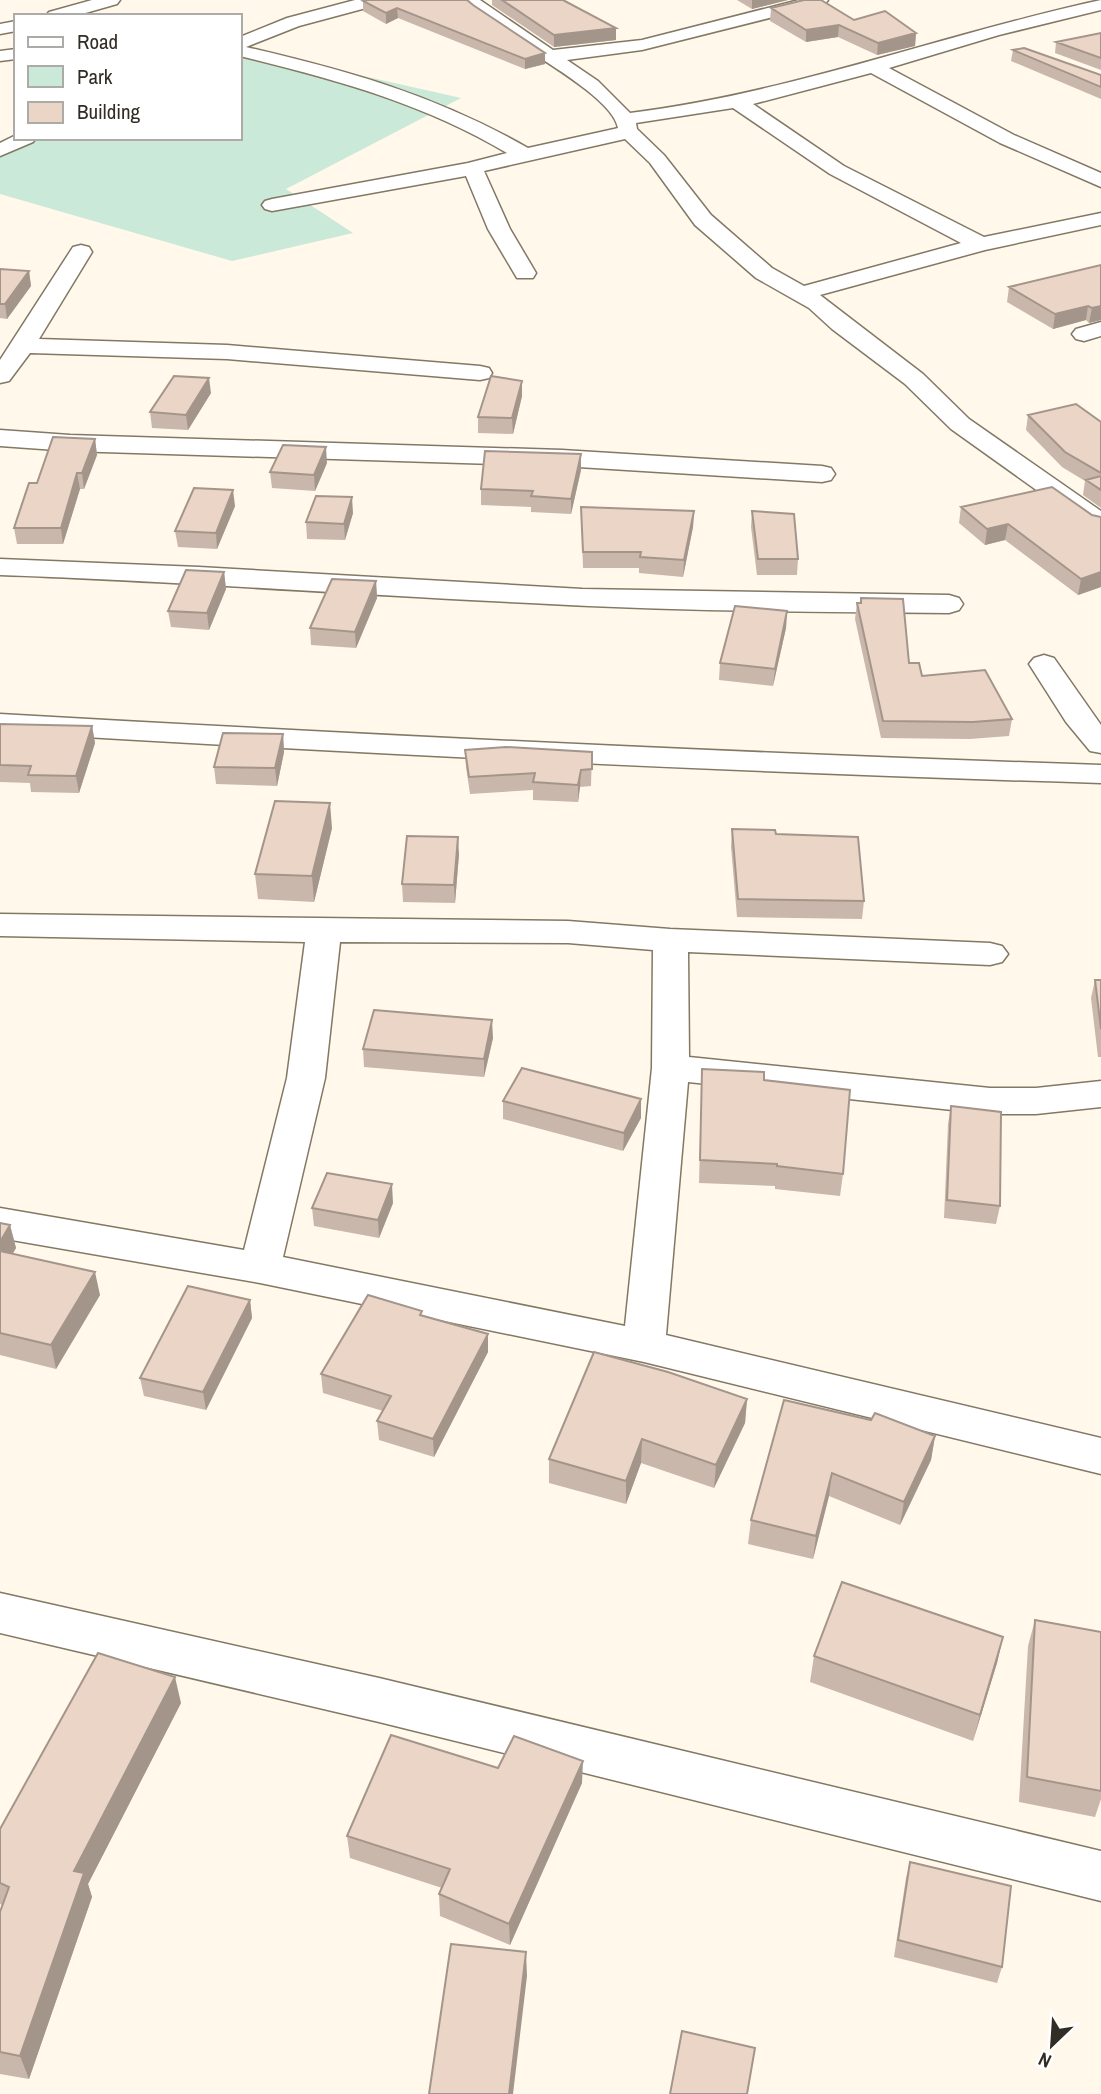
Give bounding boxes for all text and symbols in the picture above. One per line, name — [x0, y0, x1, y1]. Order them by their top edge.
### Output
legend — [14, 14, 242, 140]
text: Road — [77, 27, 118, 56]
text: Park — [77, 62, 113, 91]
text: Building — [77, 97, 141, 126]
north arrow — [1017, 2010, 1087, 2080]
text: N — [1034, 2046, 1055, 2075]

